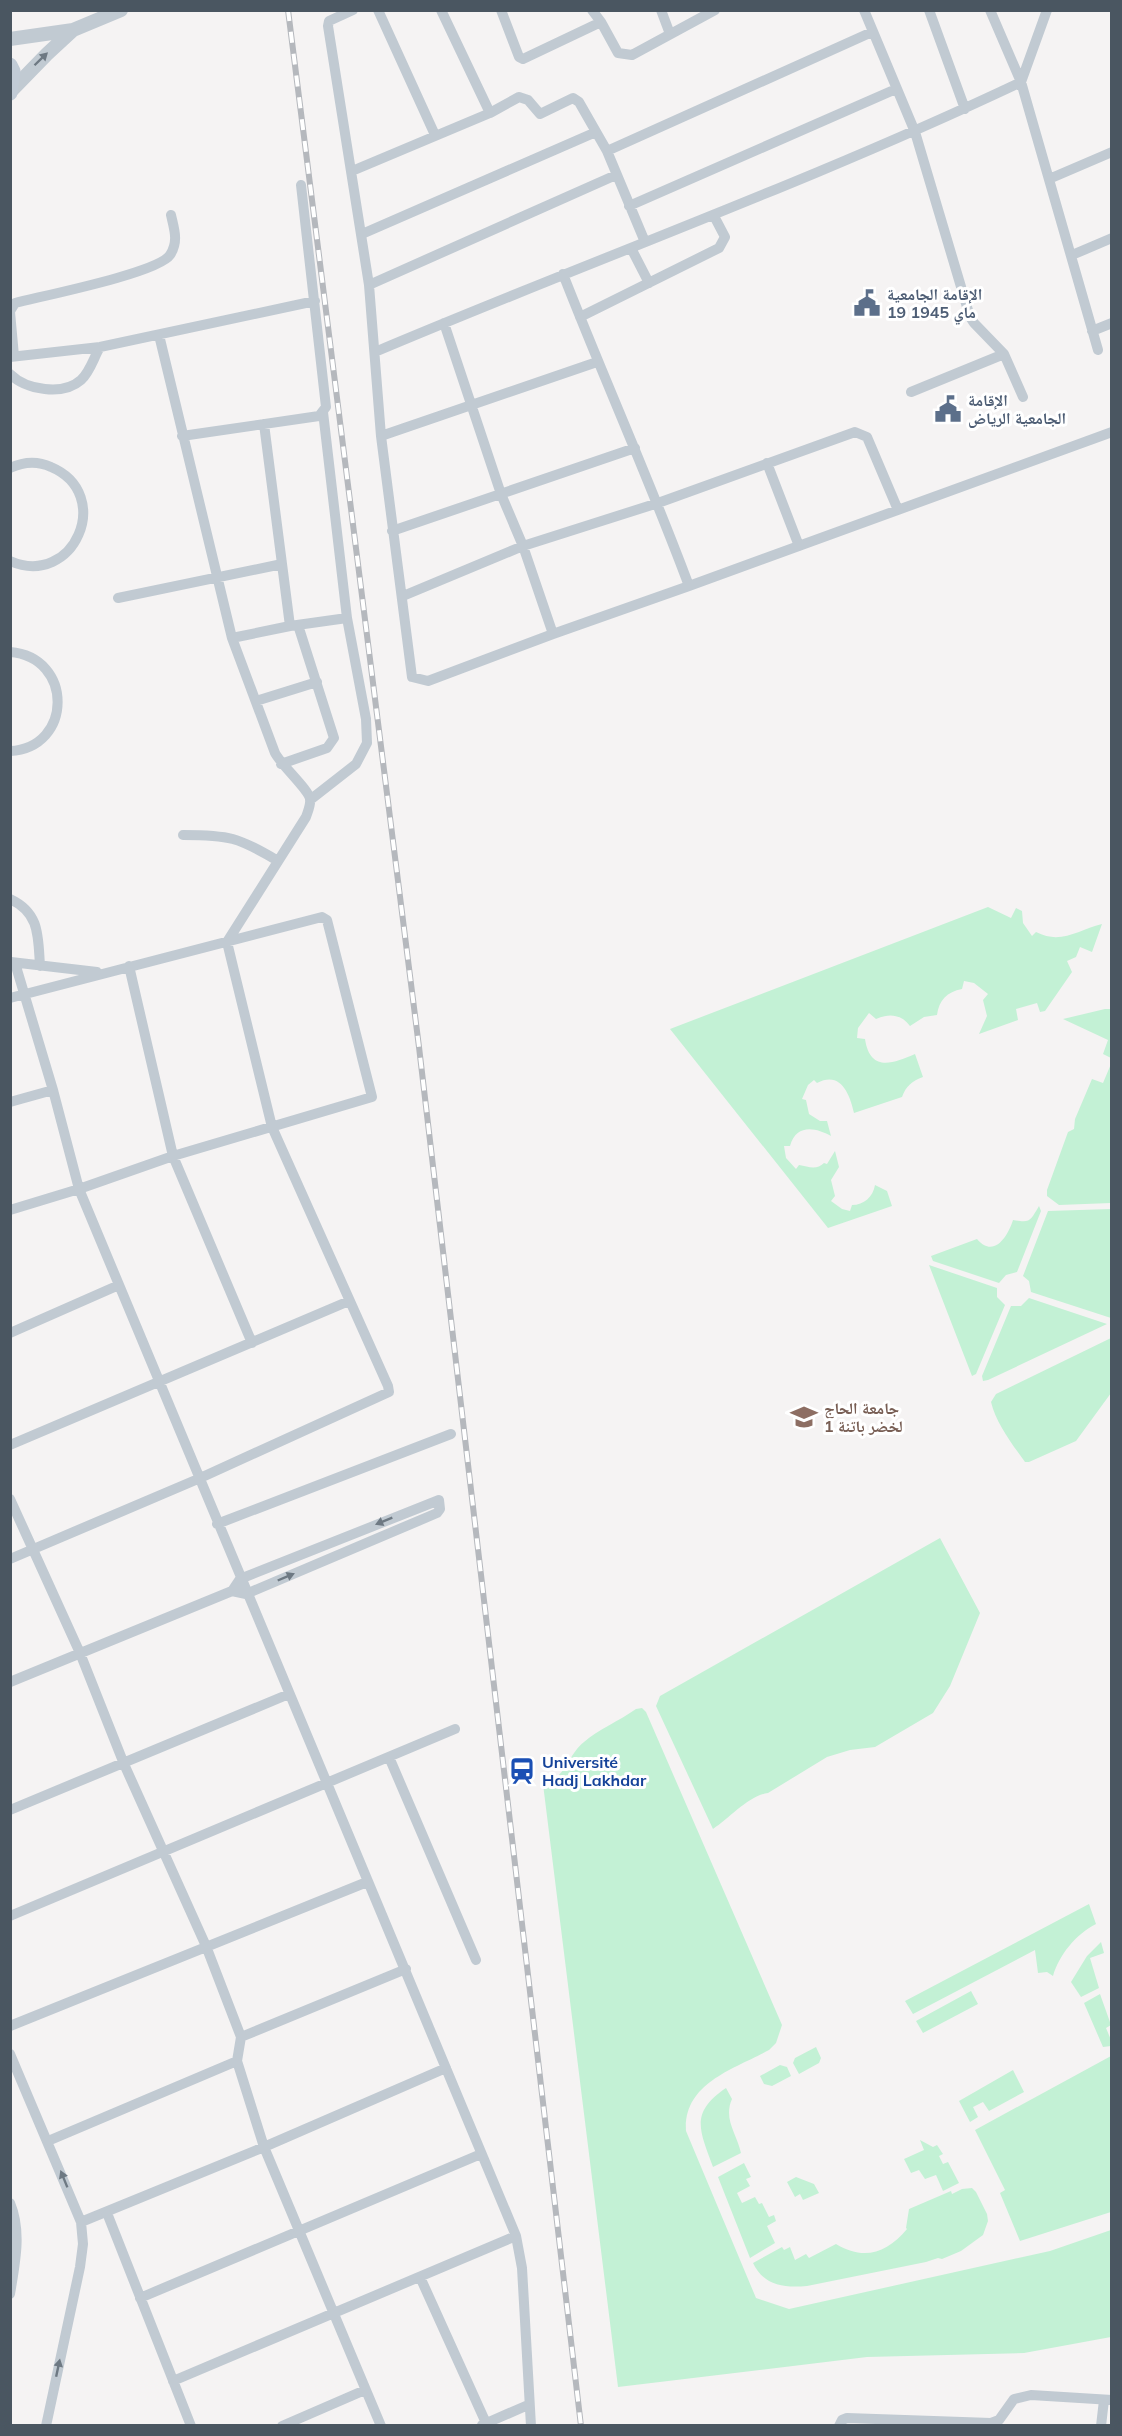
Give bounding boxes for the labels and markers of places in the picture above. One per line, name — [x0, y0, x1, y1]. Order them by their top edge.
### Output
place label: الإقامة الجامعية 19 ماي 1945 — [887, 284, 982, 325]
public building icon: الإقامة الجامعية 19 ماي 1945 — [852, 288, 882, 318]
place label: الإقامة الجامعية الرياض — [968, 390, 1066, 428]
public building icon: الإقامة الجامعية الرياض — [933, 394, 963, 424]
place label: جامعة الحاج لخضر باتنة 1 — [824, 1398, 903, 1436]
school or university icon: جامعة الحاج لخضر باتنة 1 — [789, 1402, 819, 1432]
place label: Université Hadj Lakhdar — [542, 1752, 647, 1790]
station icon: Université Hadj Lakhdar — [507, 1756, 537, 1786]

